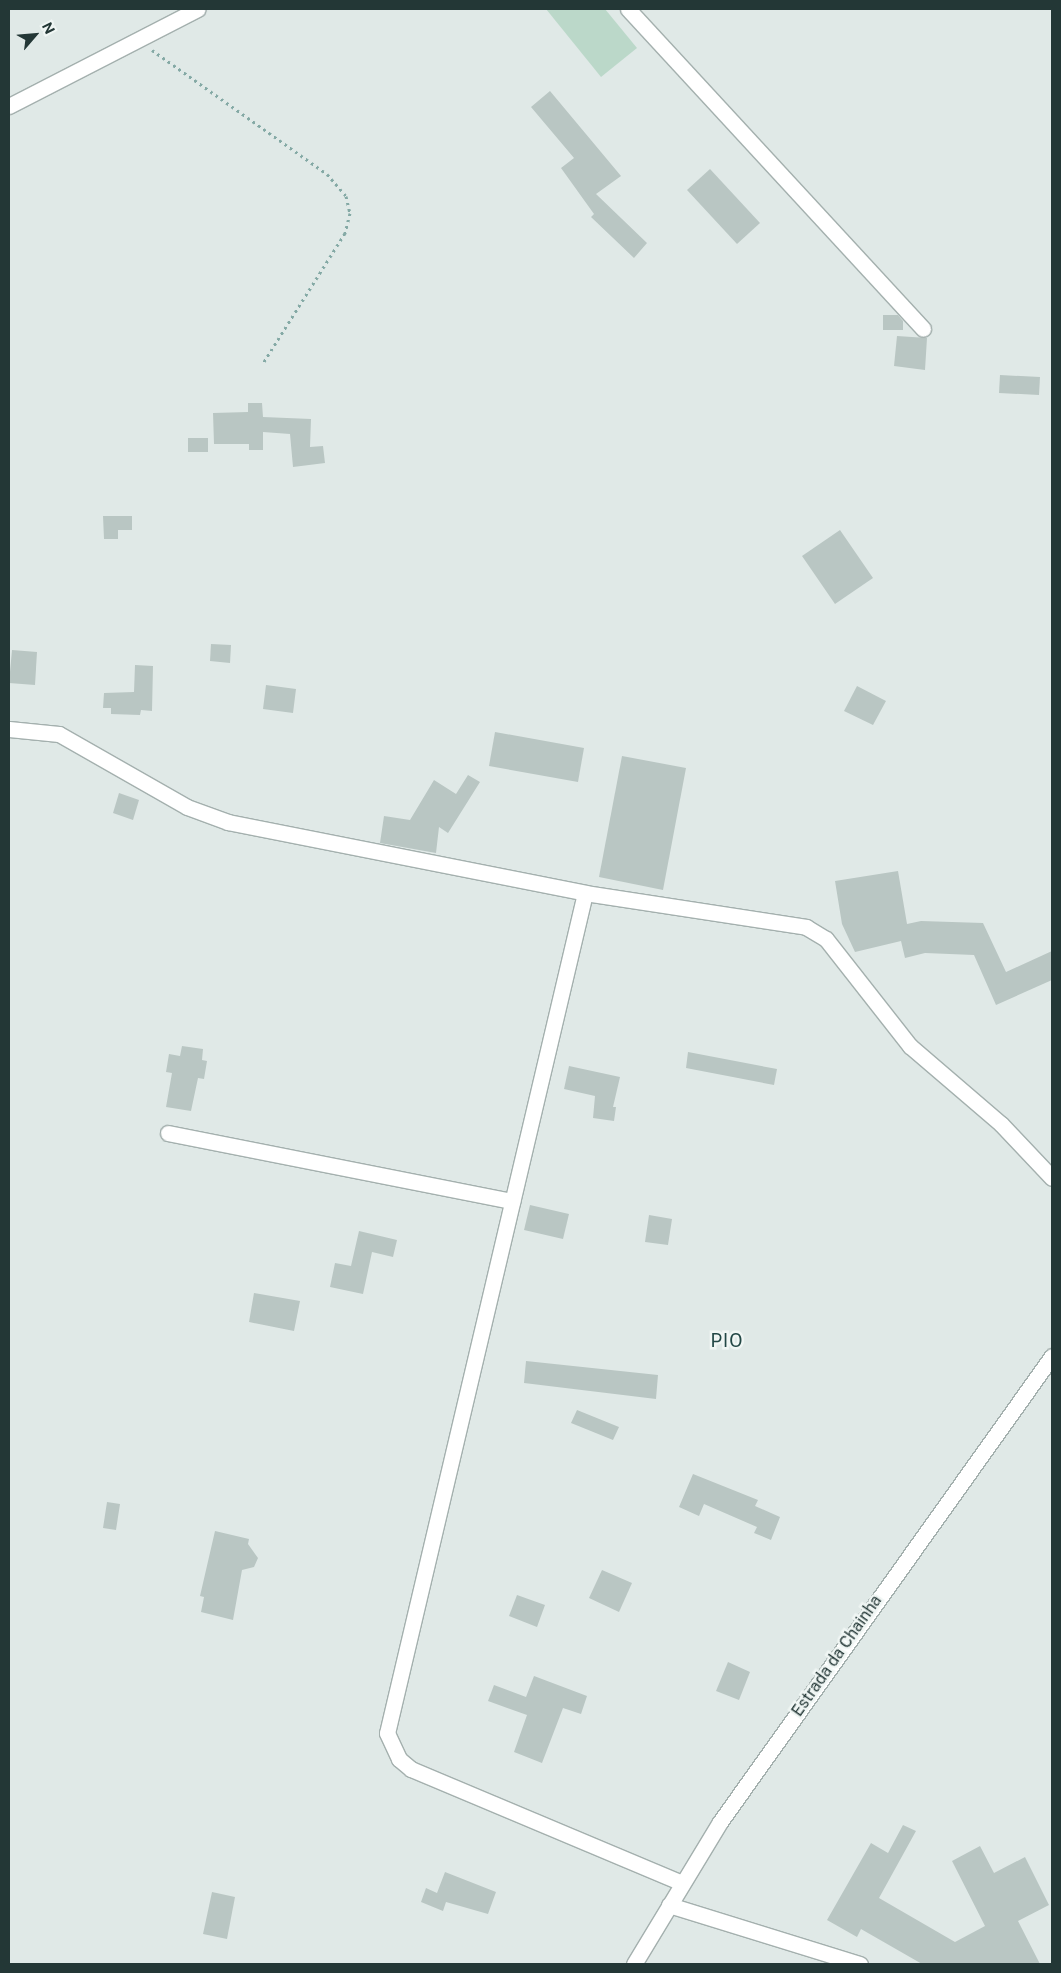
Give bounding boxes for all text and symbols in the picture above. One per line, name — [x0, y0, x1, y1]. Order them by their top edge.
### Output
north arrow — [10, 10, 60, 60]
text: N — [39, 20, 58, 37]
district label: PIO — [710, 1330, 744, 1352]
street label: Estrada da Chainha — [788, 1592, 886, 1720]

